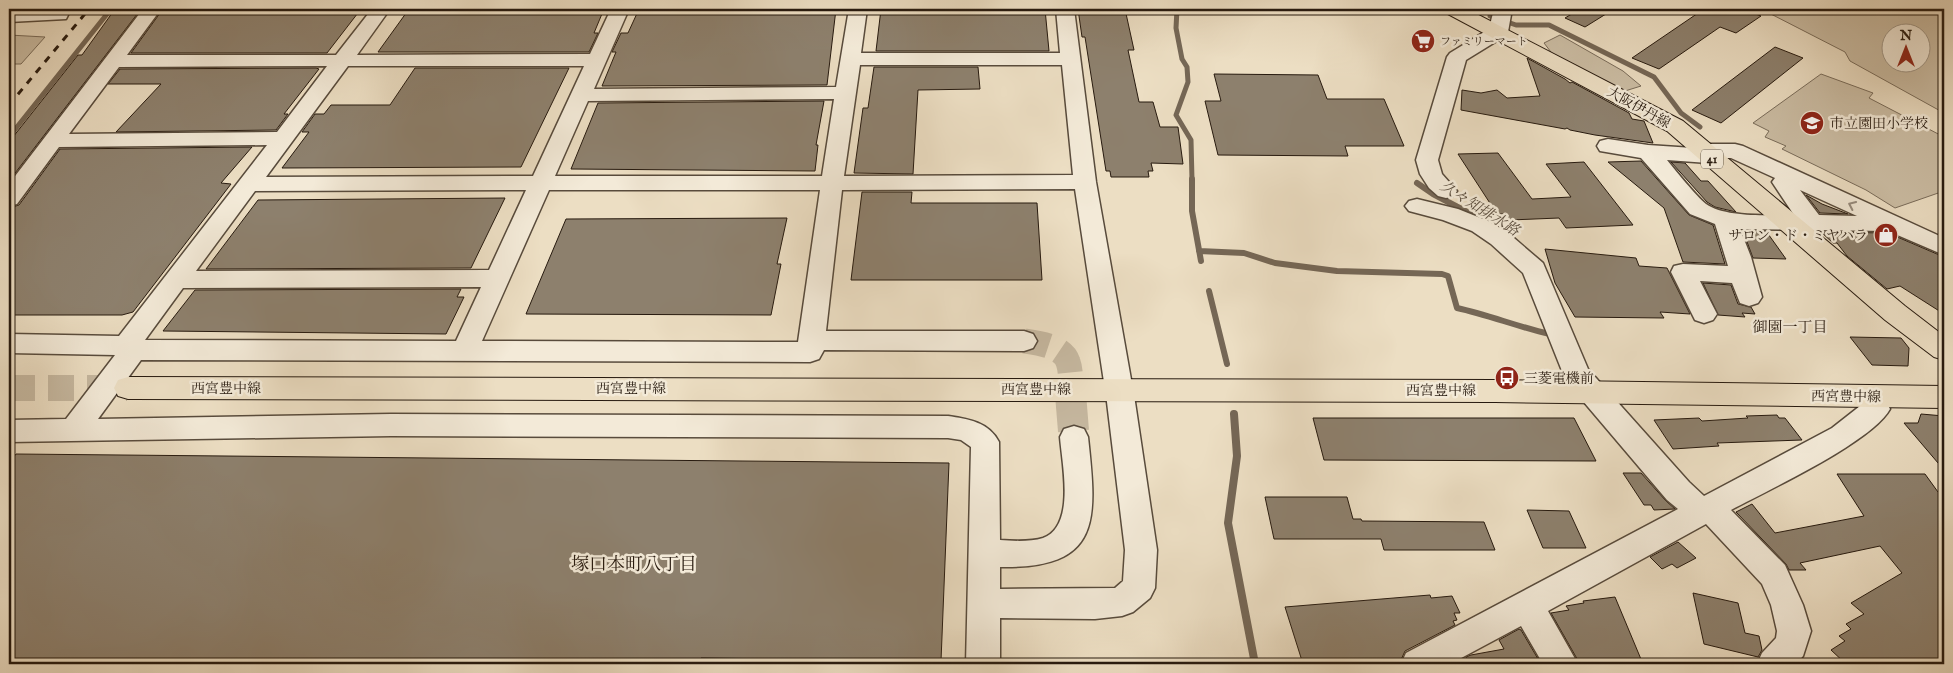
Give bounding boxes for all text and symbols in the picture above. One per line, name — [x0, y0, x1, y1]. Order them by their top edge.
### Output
north arrow — [1880, 22, 1930, 72]
text: N — [1899, 27, 1912, 45]
supermarket icon: ファミリーマート — [1410, 28, 1436, 54]
place label: ファミリーマート — [1440, 35, 1528, 49]
street label: 大阪伊丹線 — [1604, 83, 1673, 133]
school or university icon: 市立園田小学校 — [1799, 110, 1825, 136]
place label: 市立園田小学校 — [1830, 115, 1928, 133]
road number: 41 — [1701, 150, 1723, 168]
water label: 久々知排水路 — [1437, 177, 1524, 241]
one-way arrow — [1848, 200, 1857, 211]
shop icon: サロン・ド・ミヤハラ — [1873, 222, 1899, 248]
place label: サロン・ド・ミヤハラ — [1728, 227, 1868, 245]
district label: 御園一丁目 — [1752, 318, 1828, 337]
bus stop icon: 三菱電機前 — [1494, 365, 1520, 391]
place label: 三菱電機前 — [1524, 370, 1594, 388]
street label: 西宮豊中線 — [191, 380, 261, 398]
street label: 西宮豊中線 — [596, 380, 666, 398]
street label: 西宮豊中線 — [1001, 381, 1071, 399]
street label: 西宮豊中線 — [1406, 382, 1476, 400]
street label: 西宮豊中線 — [1811, 387, 1881, 407]
district label: 塚口本町八丁目 — [571, 554, 697, 577]

